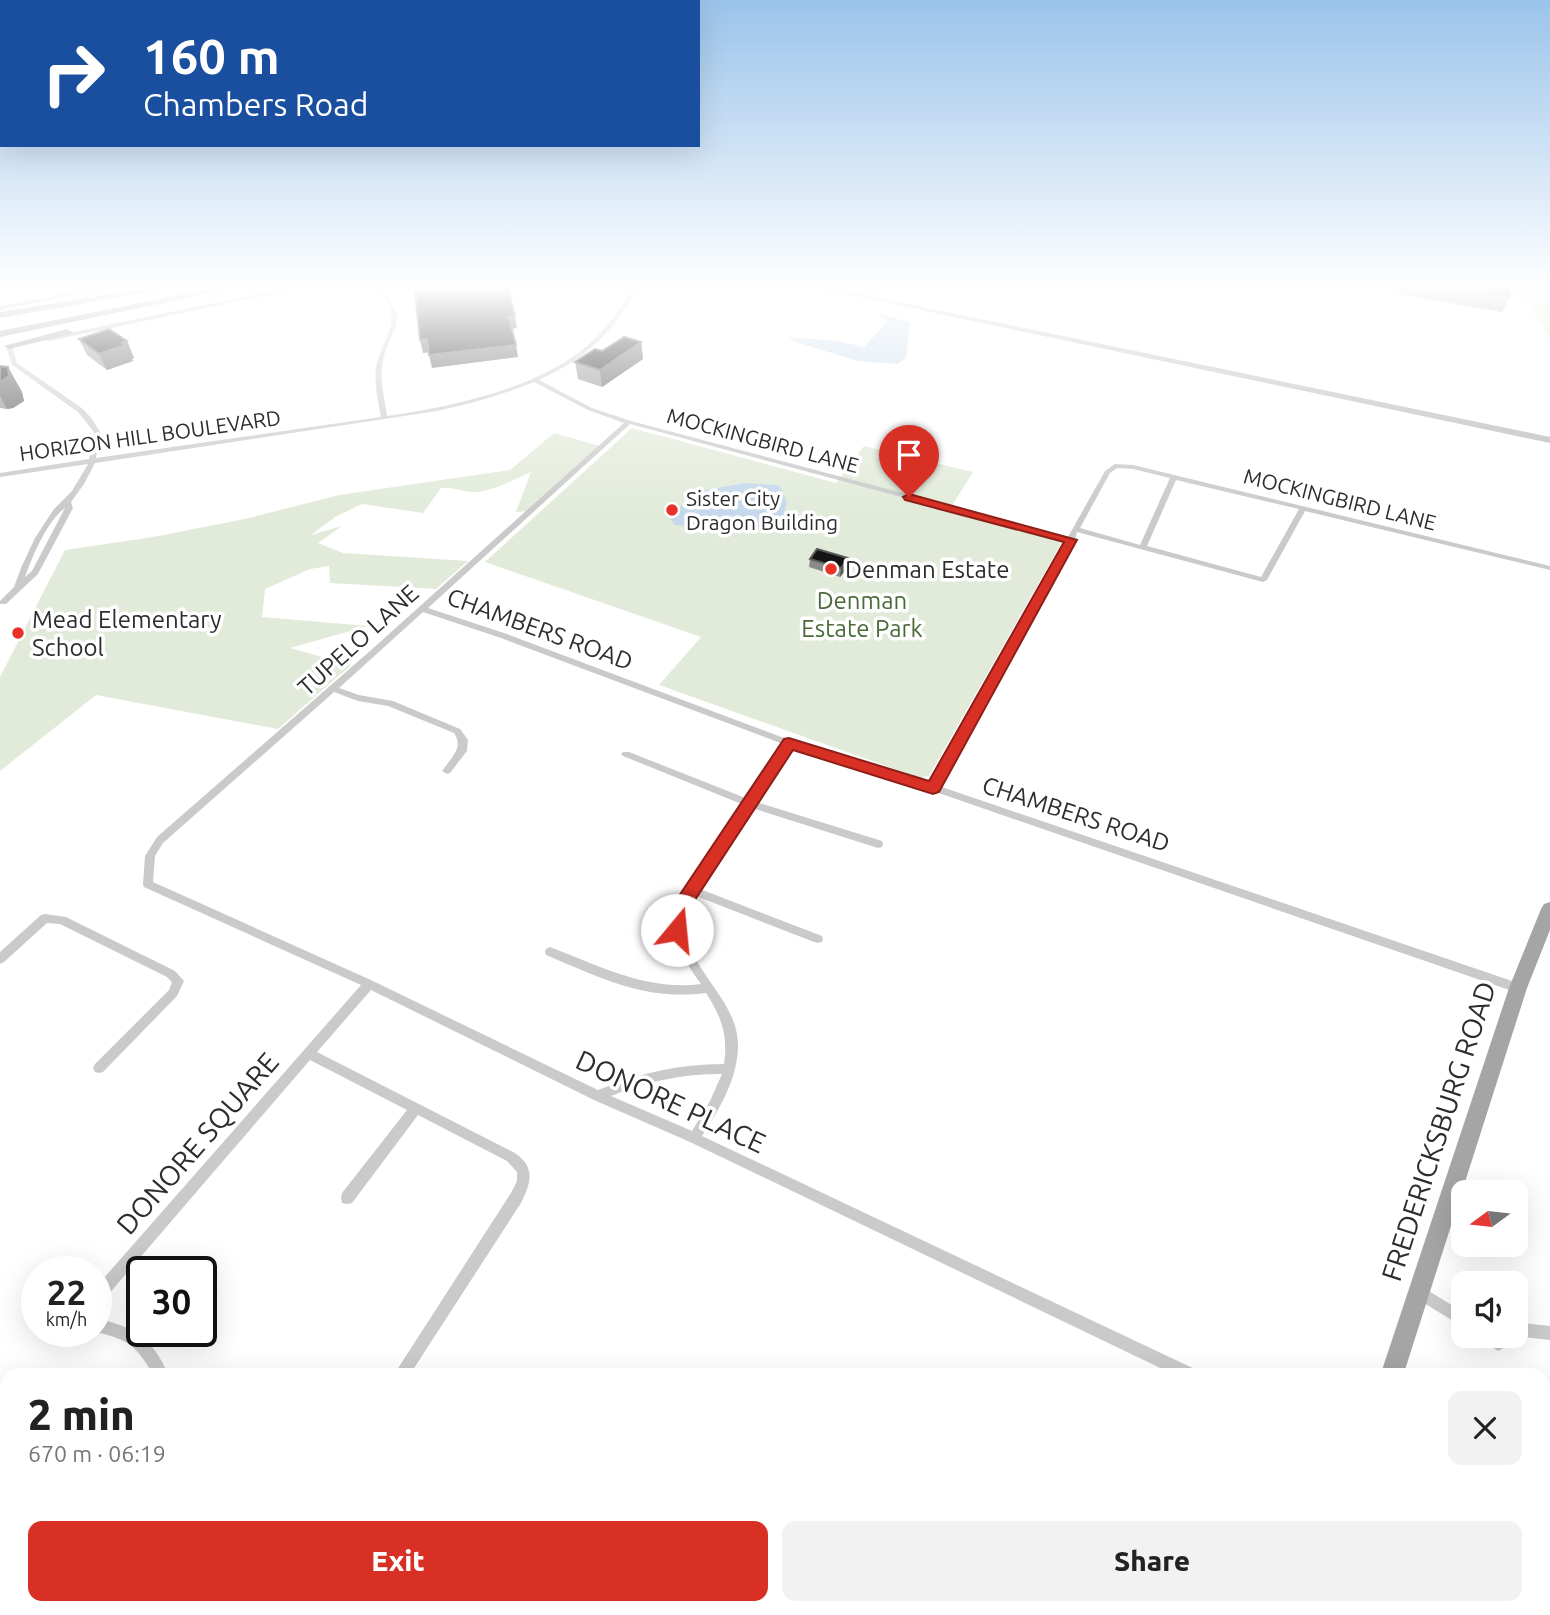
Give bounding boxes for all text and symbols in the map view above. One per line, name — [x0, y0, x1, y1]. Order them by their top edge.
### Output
icon: right — [28, 28, 119, 119]
text: 160 m — [143, 28, 280, 83]
text: Chambers Road — [143, 86, 368, 122]
street label: MOCKINGBIRD LANE — [664, 403, 862, 477]
street label: HORIZON HILL BOULEVARD — [18, 405, 282, 465]
pin — [879, 425, 939, 497]
icon: arrive — [890, 436, 928, 474]
street label: MOCKINGBIRD LANE — [1241, 463, 1439, 535]
place label: Sister City Dragon Building — [686, 486, 838, 534]
marker: Sister City Dragon Building — [664, 502, 680, 518]
place label: Denman Estate — [845, 556, 1009, 583]
marker: Denman Estate — [823, 561, 839, 577]
street label: TUPELO LANE — [292, 579, 424, 701]
street label: CHAMBERS ROAD — [444, 583, 636, 675]
park label: Denman Estate Park — [801, 587, 923, 642]
place label: Mead Elementary School — [32, 606, 222, 661]
marker: Mead Elementary School — [10, 625, 26, 641]
street label: CHAMBERS ROAD — [979, 771, 1173, 857]
position arrow — [640, 893, 714, 967]
street label: FREDERICKSBURG ROAD — [1375, 977, 1501, 1285]
street label: DONORE PLACE — [571, 1044, 771, 1158]
street label: DONORE SQUARE — [110, 1046, 284, 1240]
north arrow — [1451, 1180, 1528, 1256]
map controls — [1451, 1180, 1528, 1348]
speed limit sign: 30 — [126, 1256, 217, 1347]
button: sound — [1451, 1271, 1528, 1348]
text: 22 — [47, 1272, 86, 1312]
text: km/h — [46, 1309, 87, 1329]
text: 2 min — [28, 1391, 135, 1438]
button: close — [1448, 1391, 1522, 1465]
text: 670 m · 06:19 — [28, 1441, 166, 1466]
button: Exit — [28, 1521, 768, 1601]
button: Share — [782, 1521, 1522, 1601]

